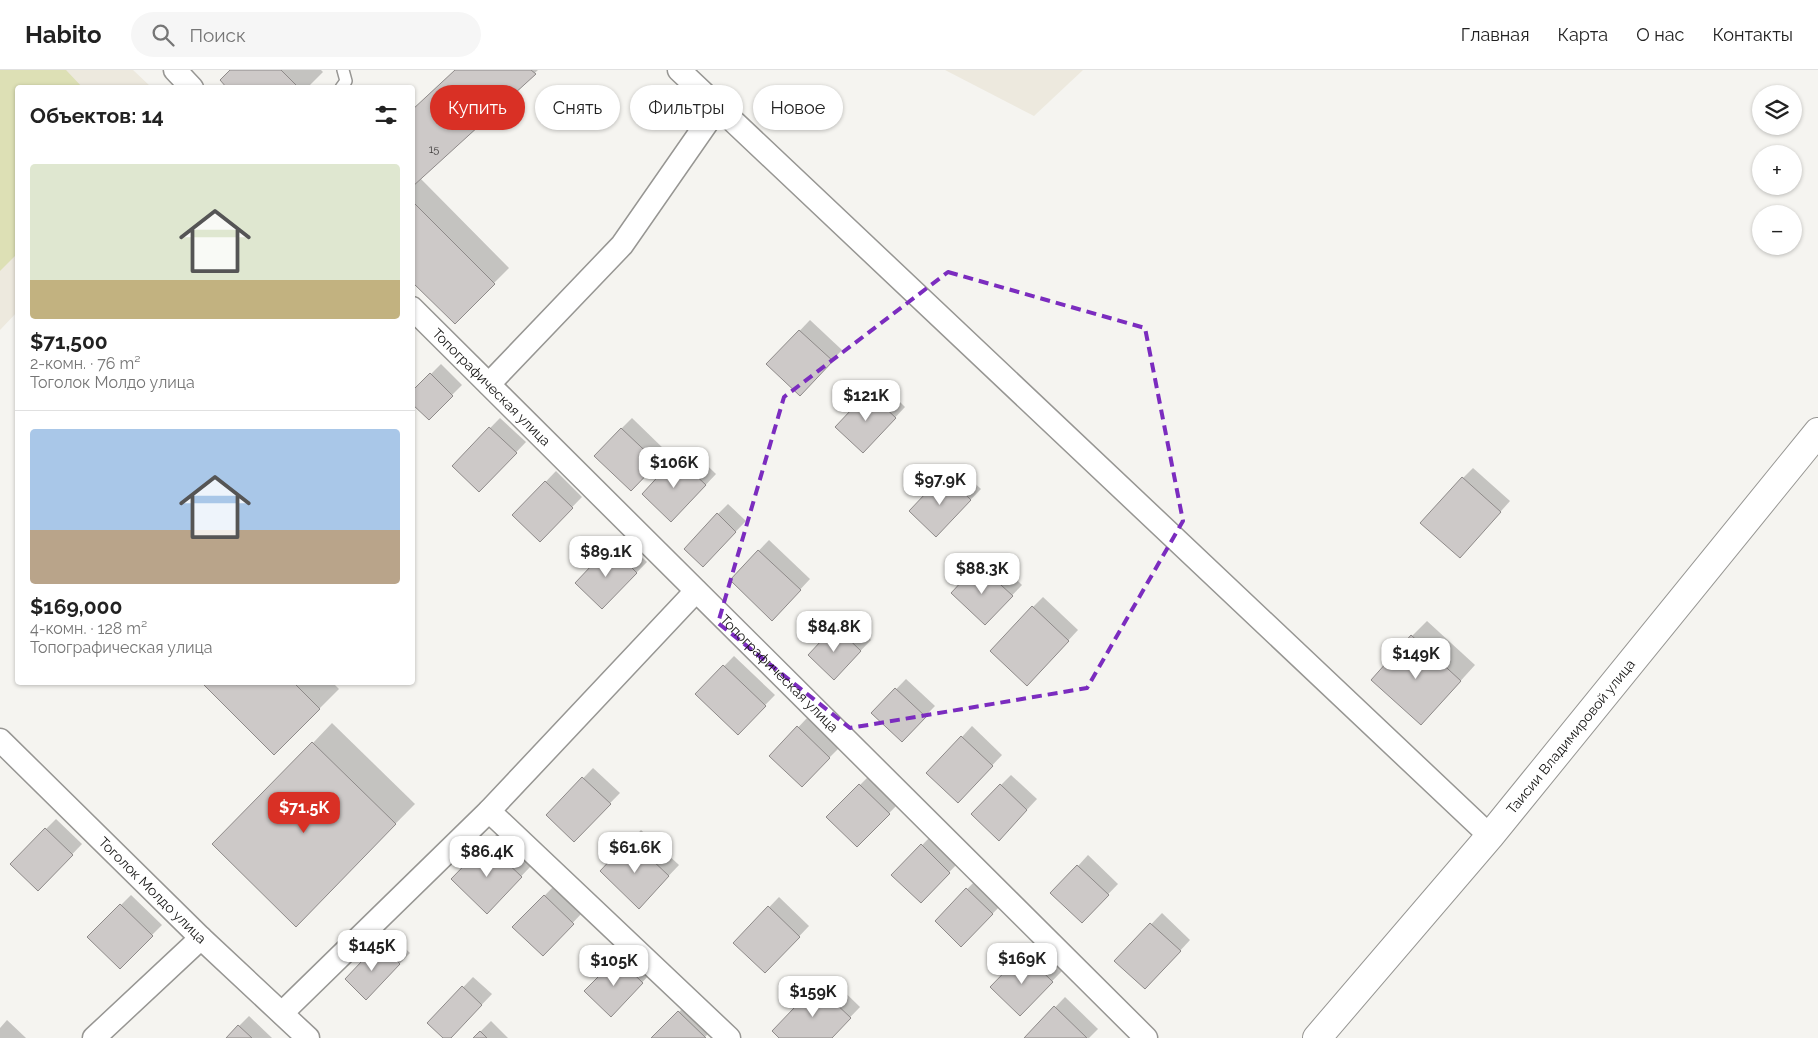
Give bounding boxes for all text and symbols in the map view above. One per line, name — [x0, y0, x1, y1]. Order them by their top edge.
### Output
search box — [131, 12, 481, 57]
text: Habito — [25, 20, 101, 49]
icon: search — [149, 21, 177, 49]
text: Поиск — [189, 24, 246, 46]
text: Главная — [1461, 24, 1529, 45]
text: Карта — [1557, 24, 1608, 45]
text: О нас — [1636, 24, 1684, 45]
text: Контакты — [1712, 24, 1793, 45]
chip: Купить — [430, 85, 525, 130]
chip: Снять — [535, 85, 620, 130]
chip: Фильтры — [630, 85, 743, 130]
chip: Новое — [753, 85, 843, 130]
map controls — [1752, 85, 1802, 255]
button: layers — [1752, 85, 1802, 135]
icon: filters — [372, 101, 400, 129]
text: Объектов: 14 — [30, 103, 164, 128]
house number: 15 — [429, 143, 439, 156]
button: + — [1752, 145, 1802, 195]
icon: home — [170, 196, 260, 286]
button: − — [1752, 205, 1802, 255]
street label: Топографическая улица — [429, 325, 554, 449]
text: $71,500 — [30, 329, 108, 354]
text: 2-комн. · 76 m² — [30, 354, 140, 373]
text: Тоголок Молдо улица — [30, 373, 195, 392]
pin: $121K — [831, 380, 901, 422]
text: $121K — [843, 386, 889, 405]
pin: $106K — [639, 446, 709, 489]
text: $106K — [650, 453, 698, 472]
icon: home — [170, 462, 260, 552]
pin: $97.9K — [899, 464, 981, 506]
text: $97.9K — [914, 470, 966, 489]
pin: $89.1K — [565, 536, 647, 578]
text: $89.1K — [580, 542, 632, 561]
pin: $88.3K — [941, 552, 1023, 595]
text: $88.3K — [956, 559, 1008, 578]
text: $169,000 — [30, 594, 122, 619]
pin: $84.8K — [793, 610, 875, 653]
street label: Топографическая улица — [717, 611, 842, 735]
text: $84.8K — [808, 617, 860, 636]
text: 4-комн. · 128 m² — [30, 619, 147, 638]
text: Топографическая улица — [30, 638, 212, 657]
pin: $149K — [1381, 638, 1451, 680]
text: $149K — [1392, 644, 1440, 663]
street label: Таисии Владимировой улица — [1503, 656, 1638, 817]
pin: $71.5K — [263, 792, 345, 834]
text: $71.5K — [279, 798, 329, 817]
pin: $61.6K — [594, 832, 676, 874]
street label: Тоголок Молдо улица — [95, 834, 209, 947]
pin: $86.4K — [446, 836, 528, 878]
text: $61.6K — [609, 838, 661, 857]
text: $86.4K — [461, 842, 513, 861]
pin: $145K — [337, 930, 407, 972]
text: $145K — [349, 936, 395, 955]
pin: $169K — [987, 942, 1057, 985]
pin: $105K — [579, 944, 649, 987]
text: $169K — [998, 949, 1046, 968]
text: $105K — [590, 951, 638, 970]
pin: $159K — [778, 976, 848, 1018]
text: $159K — [789, 982, 837, 1001]

